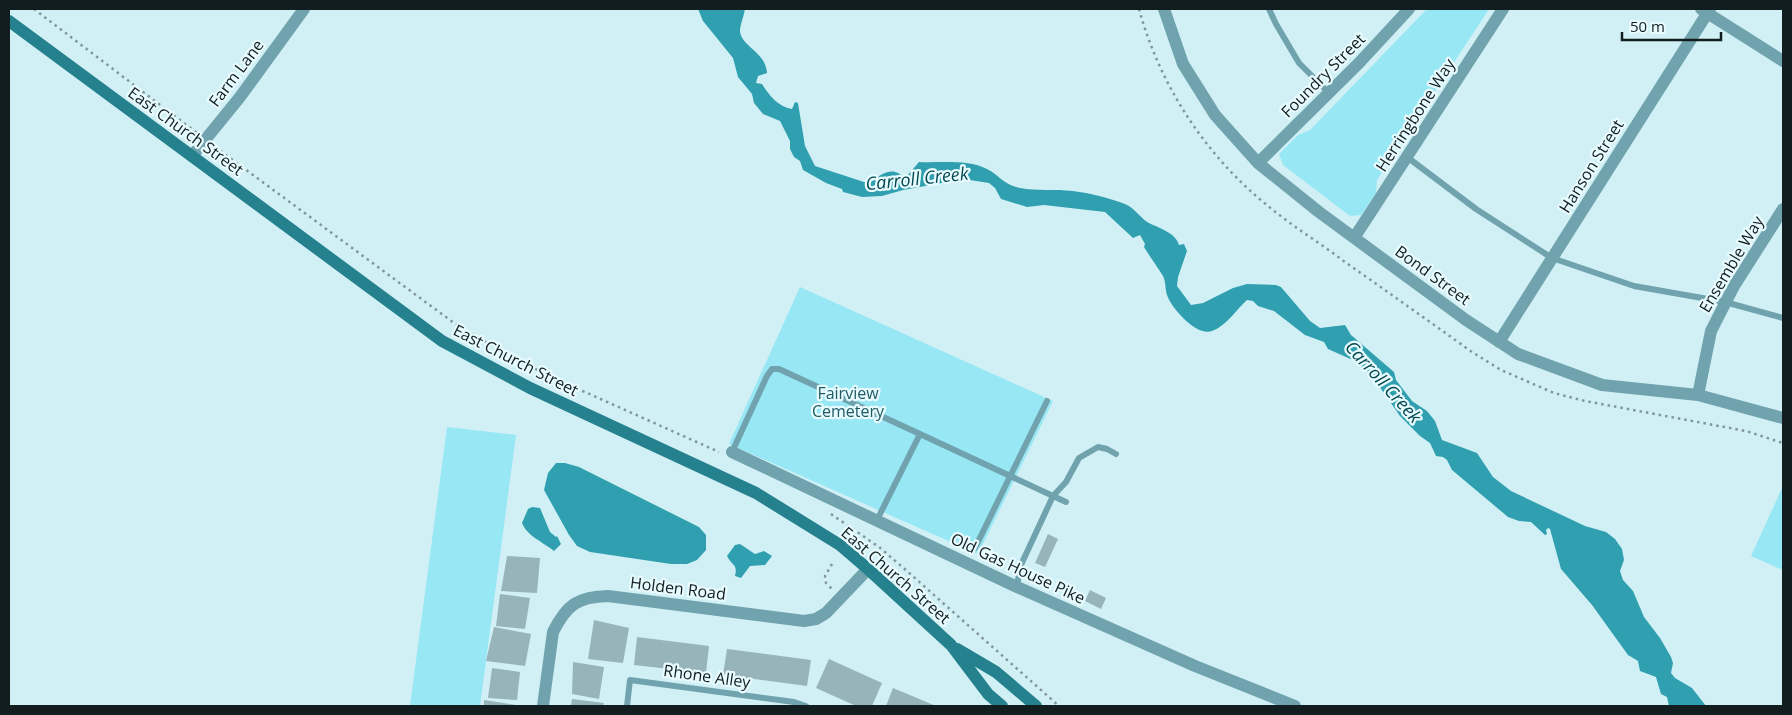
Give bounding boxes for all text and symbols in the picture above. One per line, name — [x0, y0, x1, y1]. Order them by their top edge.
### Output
scale bar — [1622, 10, 1721, 42]
text: 50 m — [1630, 16, 1665, 36]
street label: Foundry Street — [1276, 28, 1370, 122]
street label: Farm Lane — [204, 35, 268, 111]
street label: Herringbone Way — [1370, 53, 1460, 176]
street label: East Church Street — [124, 82, 248, 181]
street label: Hanson Street — [1553, 115, 1629, 217]
water label: Carroll Creek — [864, 161, 971, 195]
street label: Ensemble Way — [1694, 211, 1769, 316]
street label: Bond Street — [1391, 240, 1475, 310]
street label: East Church Street — [450, 319, 583, 401]
water label: Carroll Creek — [1340, 335, 1428, 429]
park label: Fairview Cemetery — [812, 382, 885, 422]
street label: East Church Street — [837, 521, 955, 629]
street label: Old Gas House Pike — [947, 527, 1089, 609]
street label: Holden Road — [629, 571, 727, 605]
street label: Rhone Alley — [662, 659, 753, 693]

